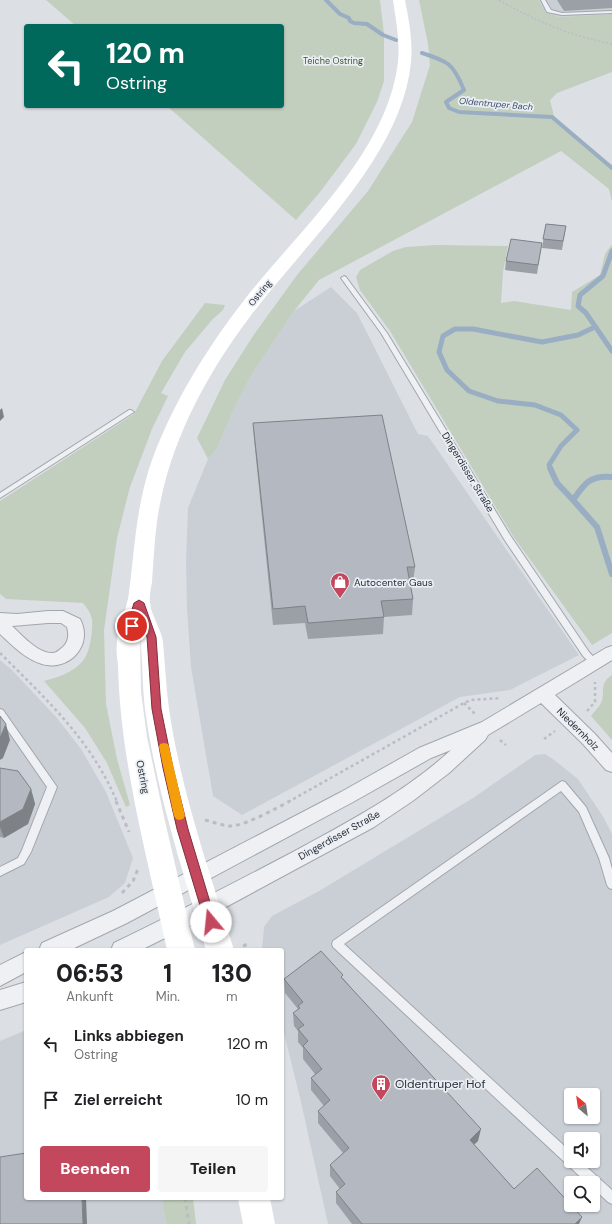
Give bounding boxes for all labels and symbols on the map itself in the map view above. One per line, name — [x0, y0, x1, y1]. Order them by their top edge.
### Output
park label: Teiche Ostring — [303, 55, 363, 67]
water label: Oldentruper Bach — [458, 95, 534, 113]
street label: Ostring — [246, 277, 274, 309]
street label: Dingerdisser Straße — [439, 429, 497, 515]
shop icon: Autocenter Gaus — [329, 571, 351, 599]
place label: Autocenter Gaus — [354, 576, 433, 589]
pin — [115, 609, 149, 643]
street label: Niedernholz — [554, 705, 602, 753]
street label: Ostring — [133, 759, 153, 795]
street label: Dingerdisser Straße — [296, 807, 382, 863]
position arrow — [190, 901, 232, 943]
building icon: Oldentruper Hof — [370, 1073, 392, 1101]
place label: Oldentruper Hof — [395, 1076, 486, 1092]
north arrow — [564, 1088, 600, 1124]

